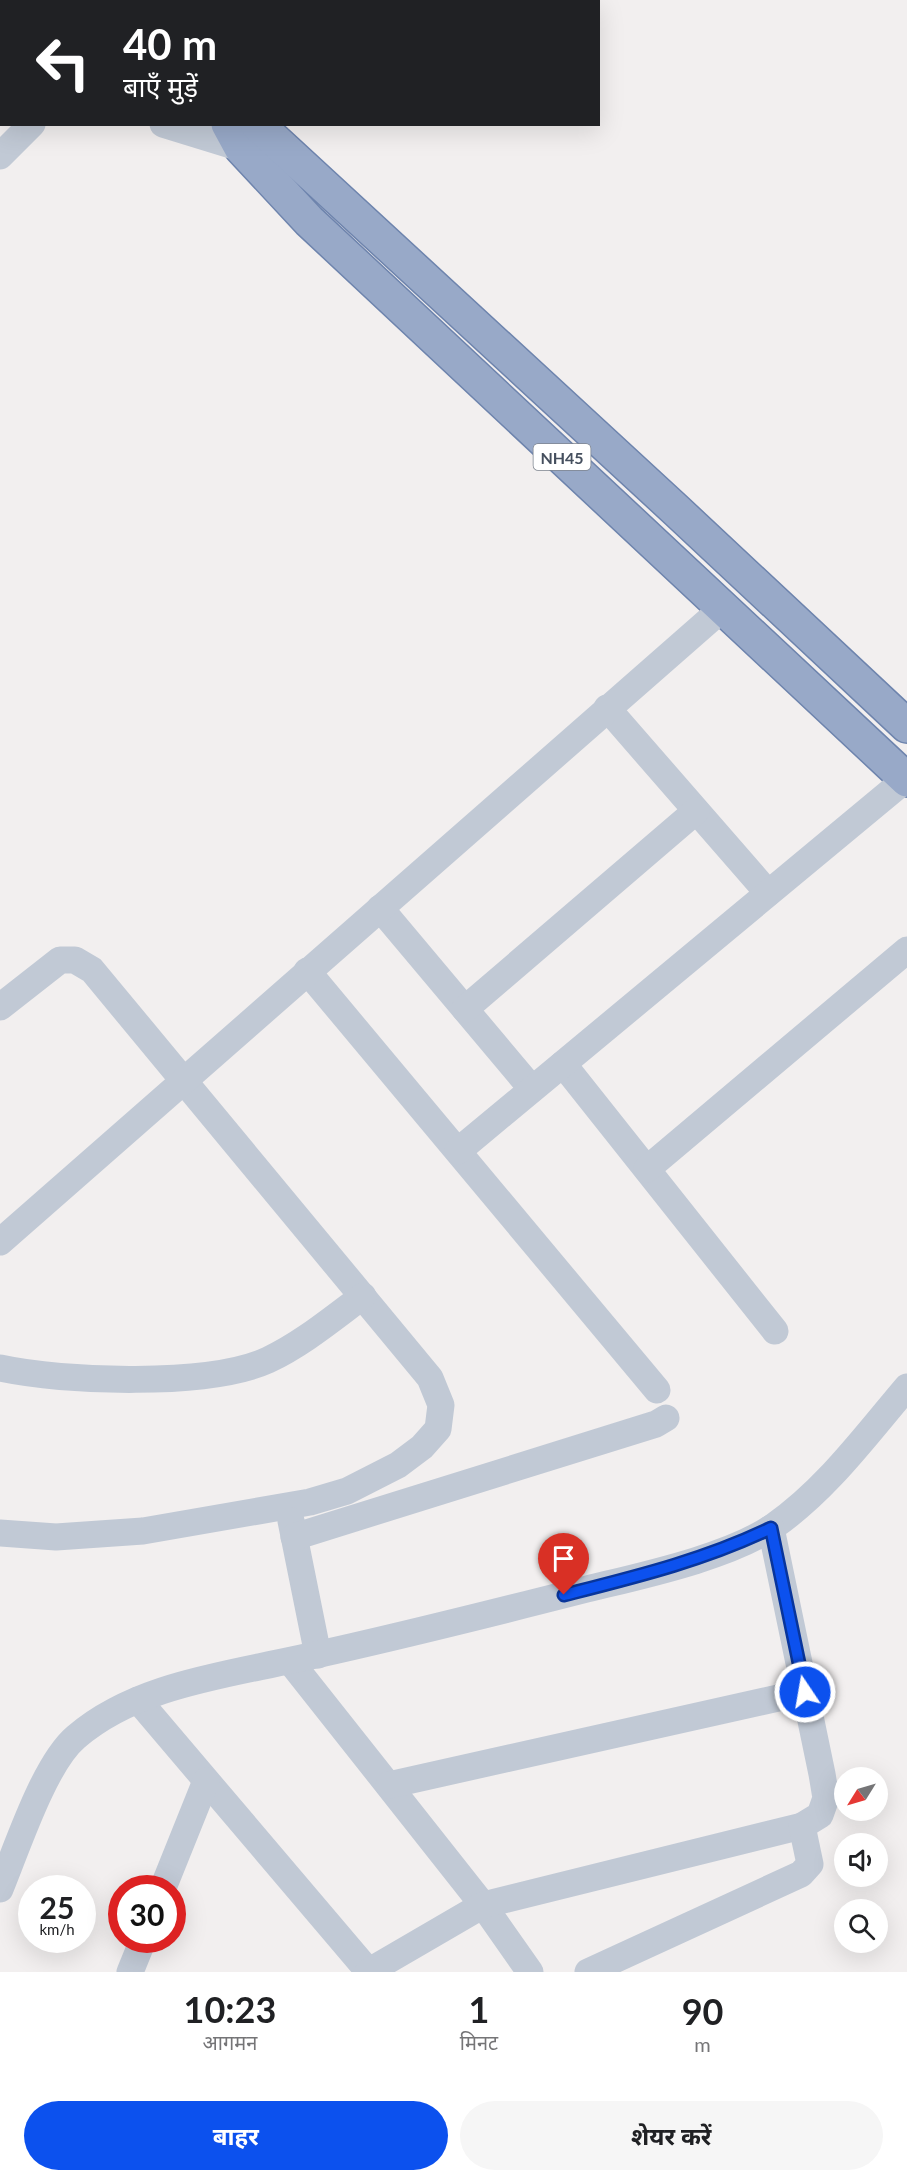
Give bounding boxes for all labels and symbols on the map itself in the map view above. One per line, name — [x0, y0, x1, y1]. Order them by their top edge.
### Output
road number: NH45 — [534, 444, 590, 470]
pin — [538, 1533, 589, 1595]
position arrow — [773, 1660, 837, 1724]
north arrow — [834, 1767, 888, 1821]
speed limit sign: 30 — [108, 1875, 186, 1953]

